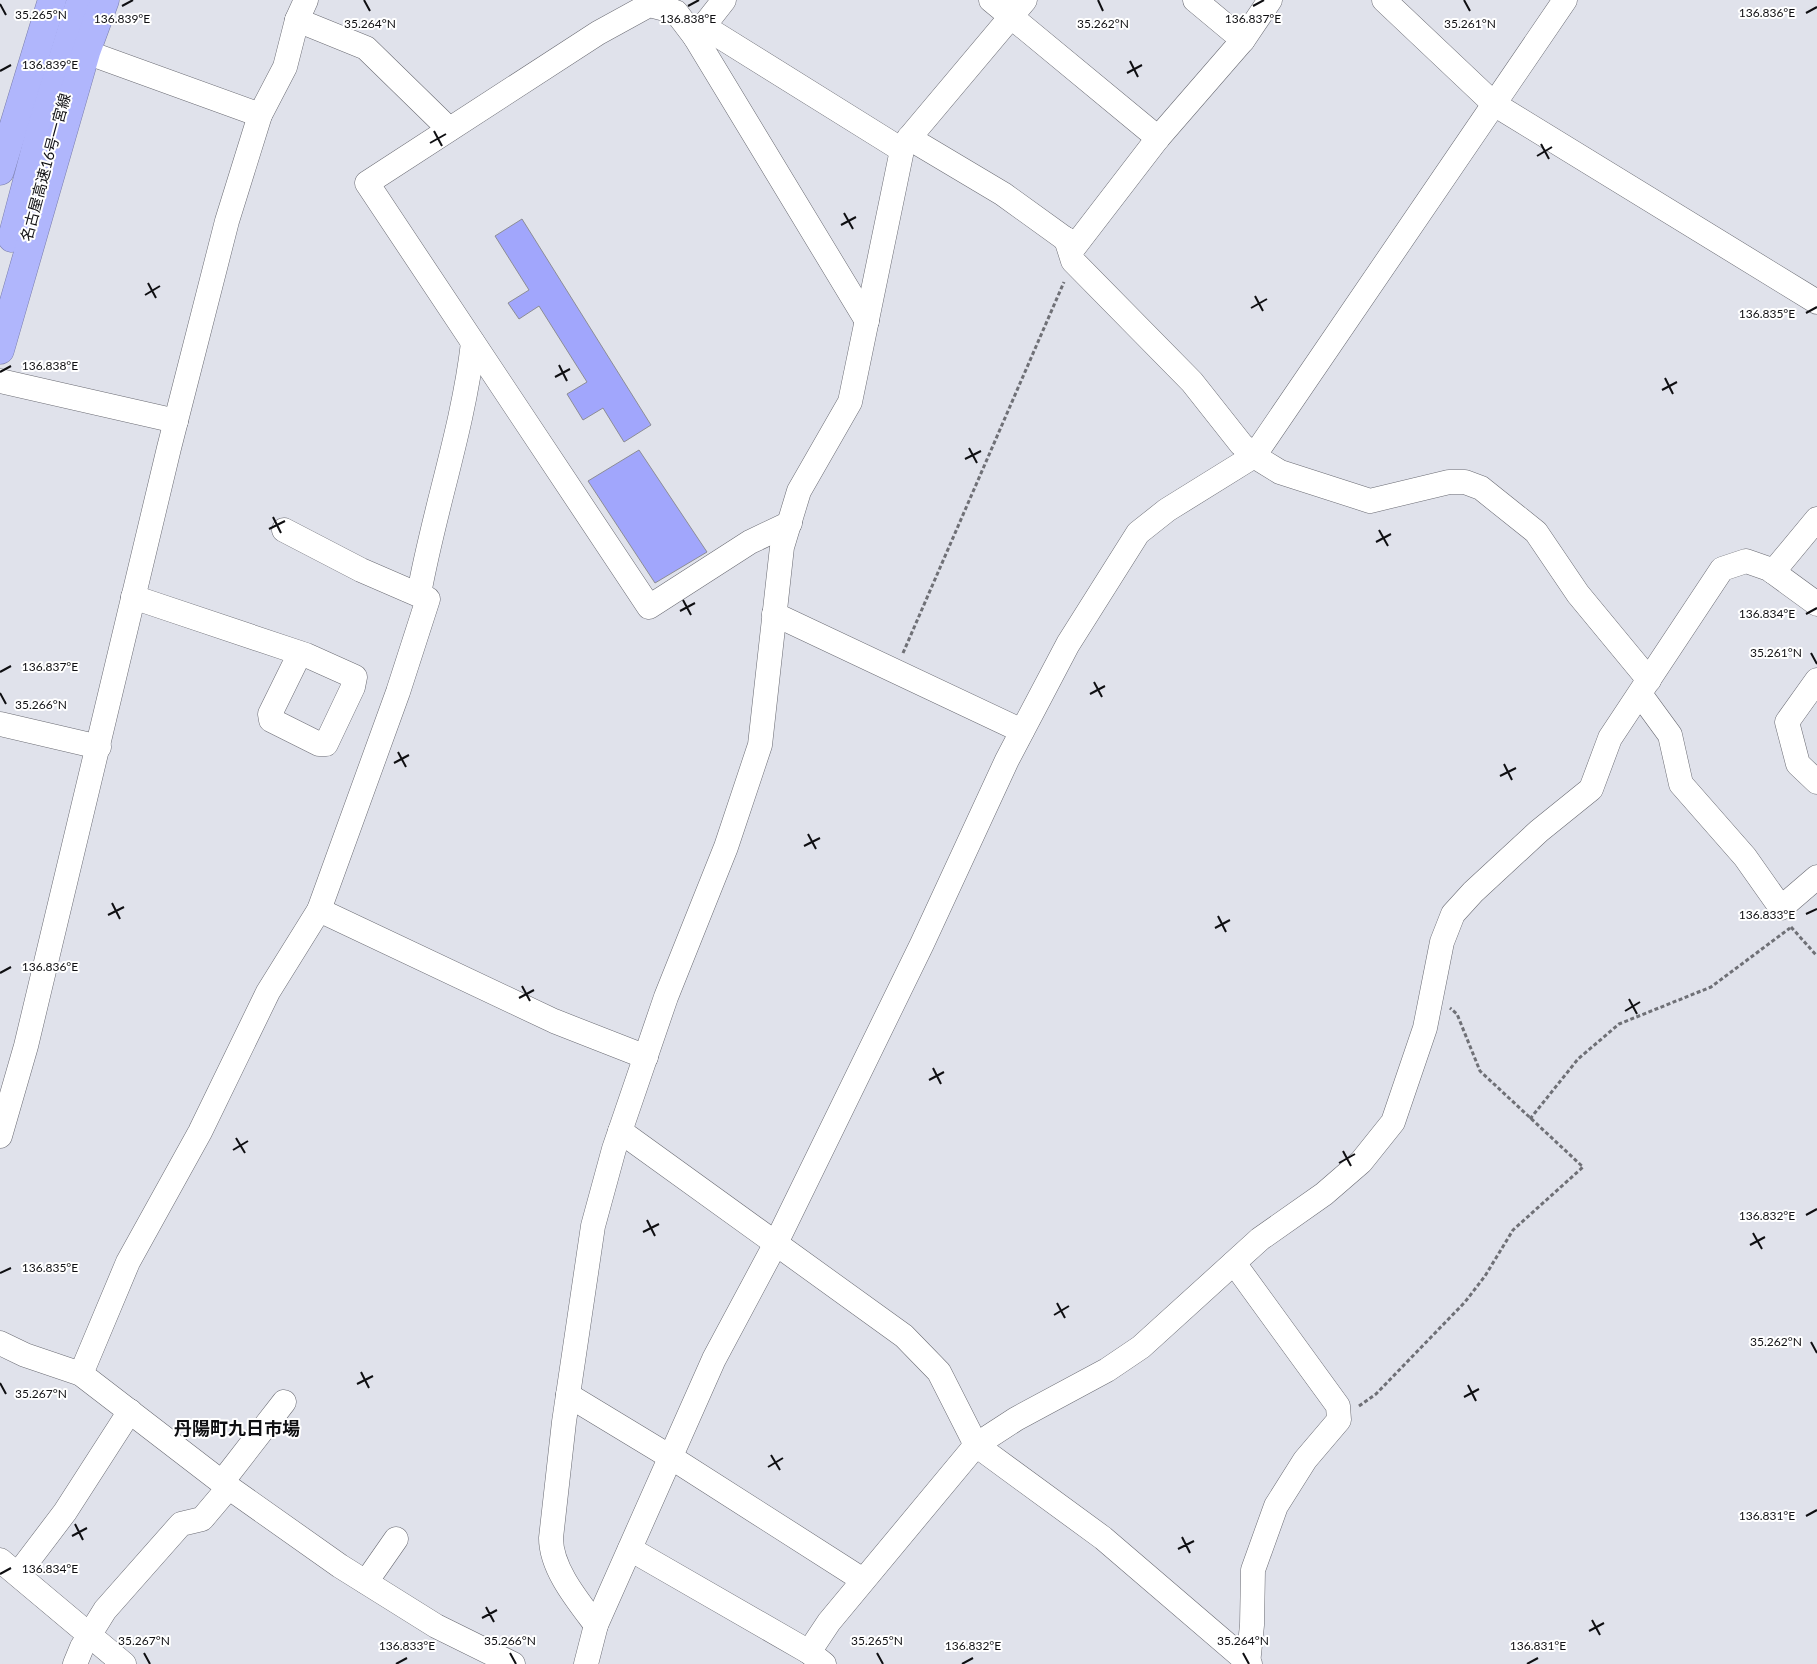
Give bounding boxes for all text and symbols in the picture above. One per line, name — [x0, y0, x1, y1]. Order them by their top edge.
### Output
text: 136.836°E — [1739, 5, 1795, 20]
text: 35.265°N — [15, 7, 67, 22]
text: 136.839°E — [94, 11, 150, 26]
text: 136.838°E — [660, 11, 716, 26]
text: 136.837°E — [1225, 11, 1281, 26]
text: 35.264°N — [344, 16, 396, 31]
text: 35.262°N — [1077, 16, 1129, 31]
text: 35.261°N — [1444, 16, 1496, 31]
text: 136.839°E — [22, 57, 78, 72]
street label: 名古屋高速16号一宮線 — [17, 91, 73, 243]
text: 136.835°E — [1739, 306, 1795, 321]
text: 136.838°E — [22, 358, 78, 373]
text: 136.834°E — [1739, 606, 1795, 621]
text: 35.261°N — [1750, 645, 1802, 660]
text: 136.837°E — [22, 659, 78, 674]
text: 35.266°N — [15, 697, 67, 712]
text: 136.833°E — [1739, 907, 1795, 922]
text: 136.836°E — [22, 959, 78, 974]
text: 136.832°E — [1739, 1208, 1795, 1223]
text: 136.835°E — [22, 1260, 78, 1275]
text: 35.262°N — [1750, 1334, 1802, 1349]
text: 35.267°N — [15, 1386, 67, 1401]
district label: 丹陽町九日市場 — [174, 1417, 300, 1439]
text: 136.831°E — [1739, 1508, 1795, 1523]
text: 136.834°E — [22, 1561, 78, 1576]
text: 35.267°N — [118, 1633, 170, 1648]
text: 35.266°N — [484, 1633, 536, 1648]
text: 35.265°N — [851, 1633, 903, 1648]
text: 35.264°N — [1217, 1633, 1269, 1648]
text: 136.833°E — [379, 1638, 435, 1653]
text: 136.832°E — [945, 1638, 1001, 1653]
text: 136.831°E — [1510, 1638, 1566, 1653]

